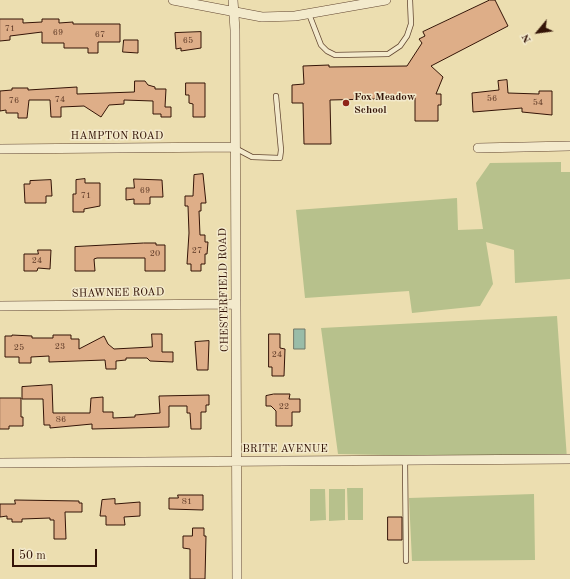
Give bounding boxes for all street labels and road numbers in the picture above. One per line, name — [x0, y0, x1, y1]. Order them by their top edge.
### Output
street label: HAMPTON ROAD — [71, 129, 163, 143]
street label: CHESTERFIELD ROAD — [216, 228, 232, 352]
street label: SHAWNEE ROAD — [72, 286, 164, 300]
street label: BRITE AVENUE — [242, 442, 328, 456]

